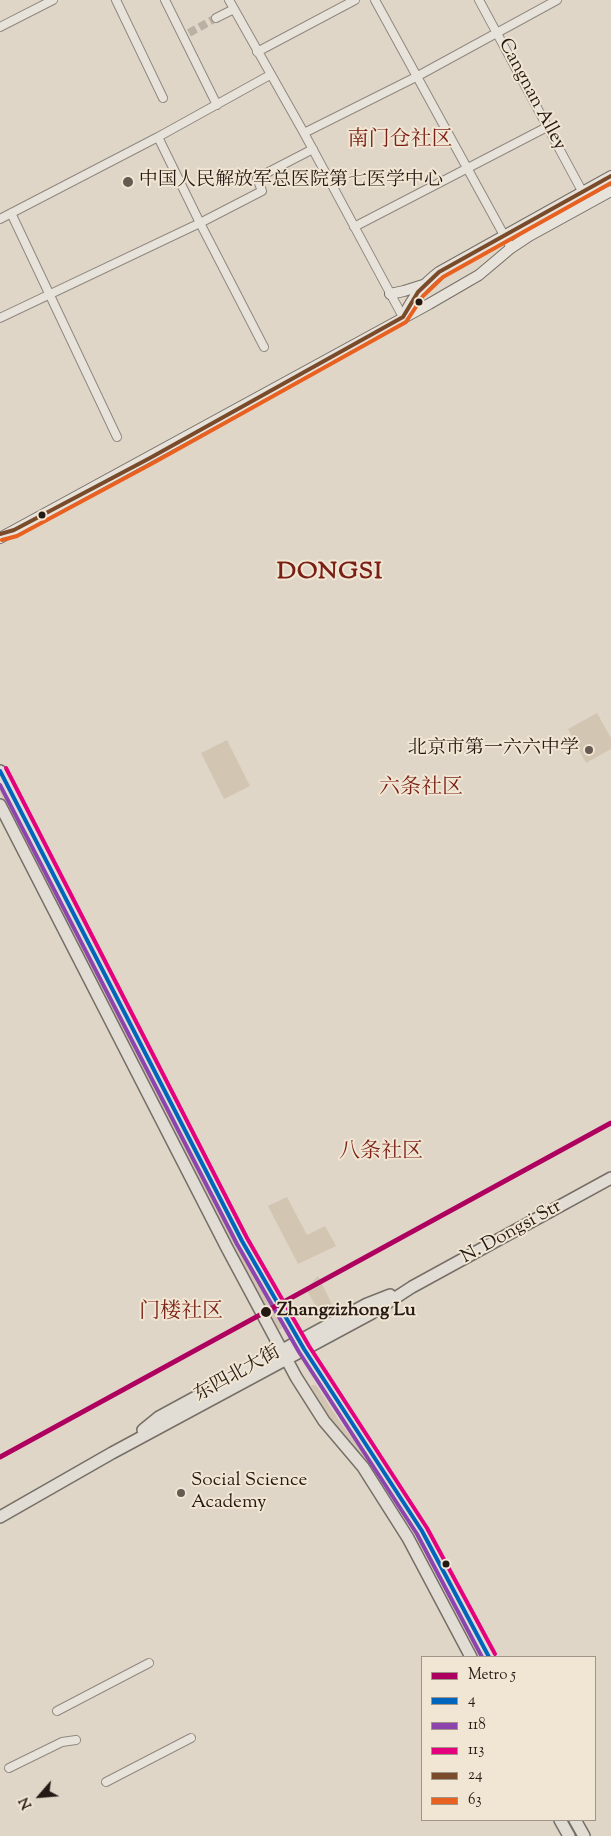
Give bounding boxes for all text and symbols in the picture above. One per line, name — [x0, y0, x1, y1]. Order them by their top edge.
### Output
street label: Cangnan Alley — [492, 35, 570, 155]
district label: 南门仓社区 — [348, 128, 452, 154]
place label: 中国人民解放军总医院第七医学中心 — [139, 171, 443, 193]
marker: 中国人民解放军总医院第七医学中心 — [121, 175, 135, 189]
unlabelled marker — [414, 297, 424, 307]
unlabelled marker — [37, 510, 47, 520]
district label: DONGSI — [276, 560, 384, 588]
place label: 北京市第一六六中学 — [408, 739, 579, 761]
marker: 北京市第一六六中学 — [583, 744, 595, 756]
district label: 六条社区 — [379, 776, 463, 802]
district label: 八条社区 — [339, 1140, 423, 1166]
street label: N. Dongsi Str — [458, 1196, 566, 1270]
district label: 门楼社区 — [139, 1300, 223, 1326]
place label: Zhangzizhong Lu — [277, 1301, 416, 1323]
marker: Zhangzizhong Lu — [259, 1305, 273, 1319]
street label: 东四北大街 — [191, 1342, 285, 1408]
place label: Social Science Academy — [191, 1471, 307, 1515]
marker: Social Science Academy — [175, 1487, 187, 1499]
unlabelled marker — [441, 1559, 451, 1569]
legend — [421, 1656, 596, 1821]
text: Metro 5 — [468, 1665, 516, 1686]
text: 4 — [468, 1690, 476, 1711]
text: 118 — [468, 1715, 486, 1736]
text: 113 — [468, 1740, 484, 1761]
text: 24 — [468, 1765, 483, 1786]
north arrow — [15, 1771, 65, 1821]
text: 63 — [468, 1790, 482, 1811]
text: N — [15, 1793, 38, 1812]

